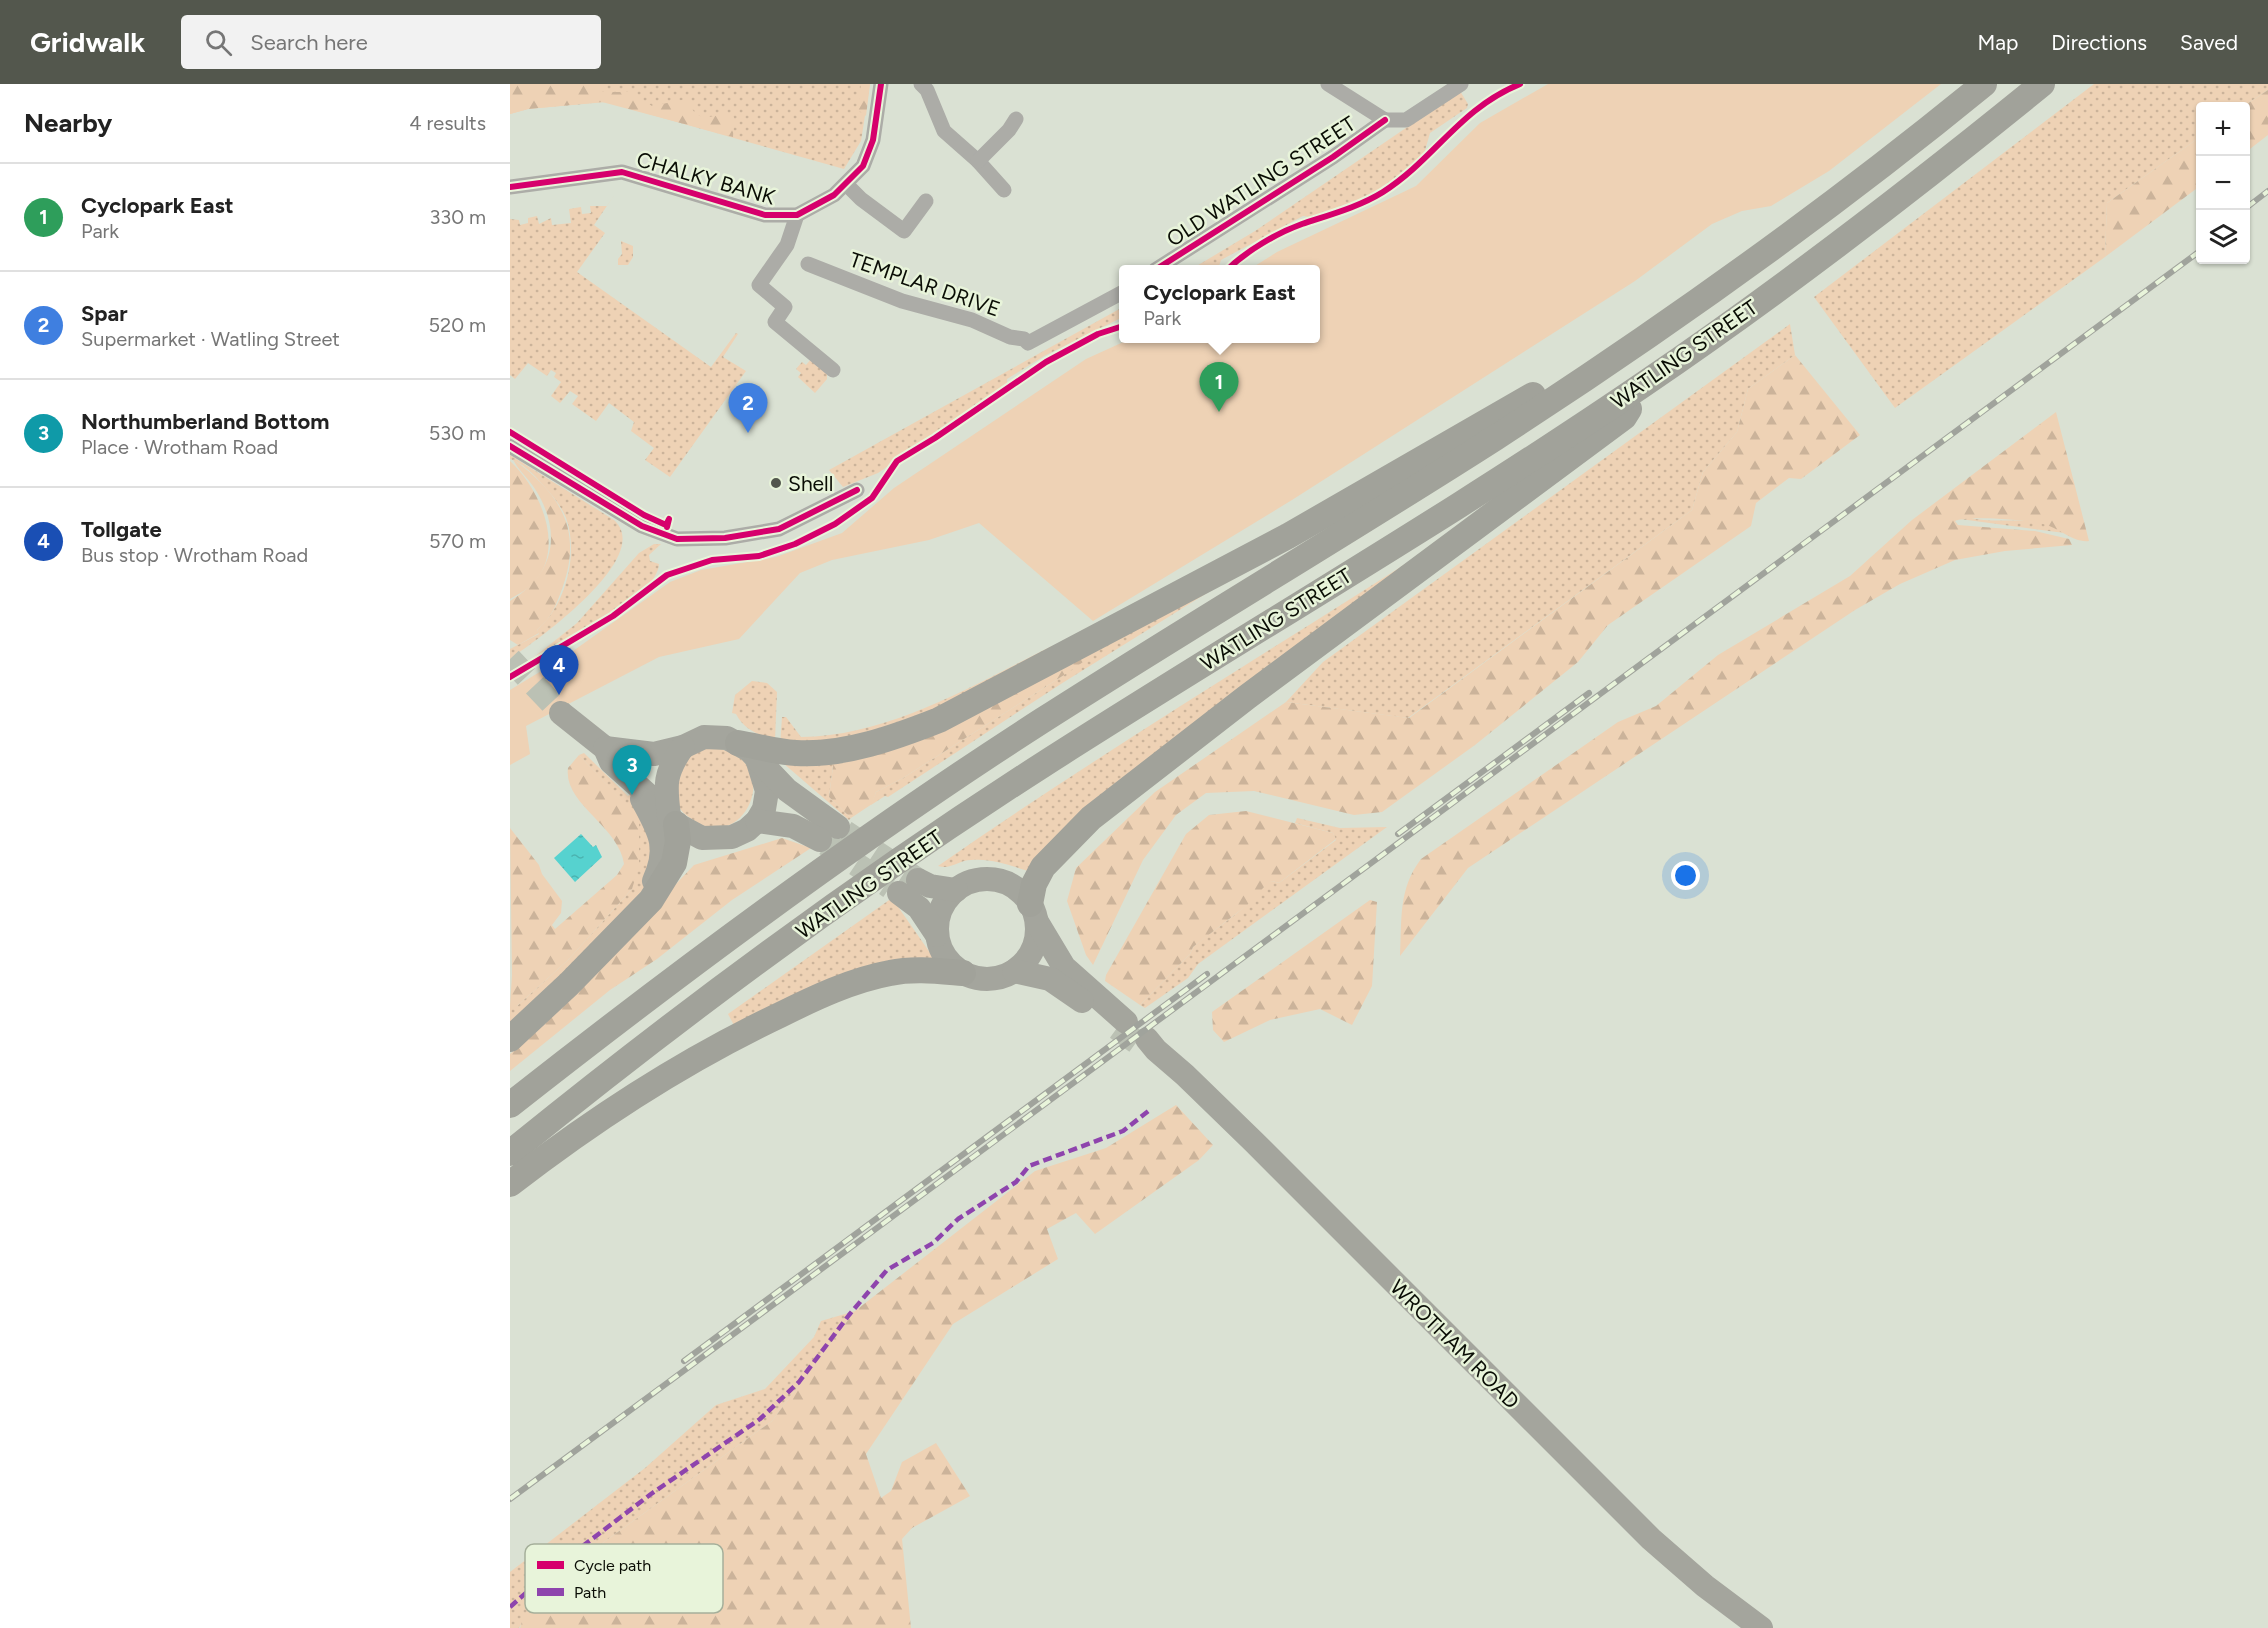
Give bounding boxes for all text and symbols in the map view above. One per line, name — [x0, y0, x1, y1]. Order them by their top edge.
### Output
search box — [181, 15, 601, 69]
text: Gridwalk — [30, 25, 145, 59]
icon: search — [202, 26, 235, 59]
text: Search here — [250, 29, 368, 56]
text: Map — [1977, 30, 2018, 55]
text: Directions — [2051, 30, 2147, 55]
text: Saved — [2180, 30, 2238, 55]
map controls — [2196, 102, 2250, 264]
button: + — [2196, 102, 2250, 156]
text: Nearby — [24, 107, 112, 139]
street label: OLD WATLING STREET — [1162, 110, 1360, 251]
text: 4 results — [409, 111, 486, 135]
street label: CHALKY BANK — [634, 146, 778, 210]
button: − — [2196, 156, 2250, 210]
text: Cyclopark East — [81, 192, 234, 219]
text: 1 — [39, 205, 48, 229]
text: 330 m — [429, 205, 486, 229]
button: layers — [2196, 210, 2250, 264]
text: Park — [81, 219, 119, 243]
street label: TEMPLAR DRIVE — [846, 247, 1004, 321]
popup — [1119, 265, 1320, 343]
text: Cyclopark East — [1143, 279, 1296, 306]
street label: WATLING STREET — [1606, 294, 1762, 414]
text: Spar — [81, 300, 128, 327]
text: Park — [1143, 306, 1181, 330]
text: 2 — [38, 313, 49, 337]
text: 520 m — [429, 313, 486, 337]
text: Supermarket · Watling Street — [81, 327, 340, 351]
pin: 1 — [1200, 362, 1238, 412]
pin: 2 — [728, 384, 768, 433]
text: Northumberland Bottom — [81, 408, 330, 435]
text: 3 — [38, 421, 49, 445]
text: 530 m — [429, 421, 486, 445]
text: Place · Wrotham Road — [81, 435, 278, 459]
place label: Shell — [788, 471, 833, 496]
marker: Shell — [769, 476, 783, 490]
text: Tollgate — [81, 516, 162, 543]
text: 4 — [37, 529, 50, 553]
text: 570 m — [429, 529, 486, 553]
text: Bus stop · Wrotham Road — [81, 543, 308, 567]
street label: WATLING STREET — [1196, 562, 1356, 675]
pin: 4 — [539, 646, 578, 695]
pin: 3 — [612, 746, 652, 795]
street label: WATLING STREET — [791, 824, 947, 944]
your location — [1671, 861, 1700, 890]
street label: WROTHAM ROAD — [1385, 1274, 1525, 1414]
legend — [525, 1544, 723, 1613]
text: Cycle path — [574, 1556, 651, 1575]
text: Path — [574, 1583, 606, 1602]

